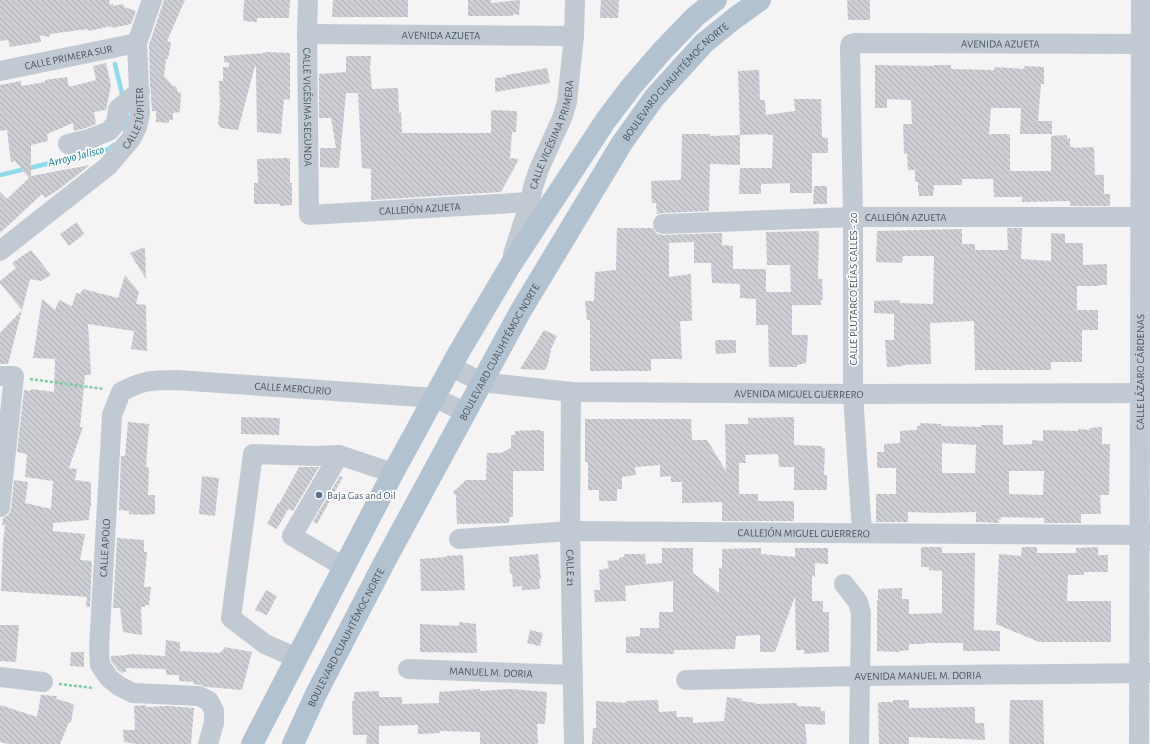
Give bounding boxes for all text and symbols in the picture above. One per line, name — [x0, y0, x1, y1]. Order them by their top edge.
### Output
street label: BOULEVARD CUAUHTÉMOC NORTE — [620, 20, 731, 143]
street label: AVENIDA AZUETA — [402, 30, 481, 41]
street label: AVENIDA AZUETA — [961, 38, 1040, 50]
street label: CALLE PRIMERA SUR — [24, 43, 114, 72]
street label: CALLE VIGÉSIMA SEGUNDA — [301, 47, 314, 167]
street label: CALLE VIGÉSIMA PRIMERA — [528, 79, 575, 191]
street label: CALLE JÚPITER — [120, 87, 146, 151]
water label: Arroyo Jalisco — [46, 143, 105, 169]
street label: CALLEJÓN AZUETA — [379, 201, 462, 217]
street label: CALLEJÓN AZUETA — [865, 211, 947, 223]
street label: CALLE PLUTARCO ELÍAS CALLES - 20 — [847, 212, 859, 365]
street label: BOULEVARD CUAUHTÉMOC NORTE — [457, 281, 542, 422]
street label: CALLE LÁZARO CÁRDENAS — [1134, 314, 1146, 430]
street label: CALLE MERCURIO — [254, 380, 332, 397]
street label: AVENIDA MIGUEL GUERRERO — [734, 388, 863, 400]
marker: Baja Gas and Oil — [314, 490, 324, 500]
place label: Baja Gas and Oil — [327, 490, 396, 501]
street label: CALLE APOLO — [98, 518, 112, 577]
street label: CALLEJÓN MIGUEL GUERRERO — [738, 527, 870, 539]
street label: CALLE 21 — [564, 549, 576, 587]
street label: BOULEVARD CUAUHTÉMOC NORTE — [306, 566, 387, 709]
street label: MANUEL M. DORIA — [449, 665, 534, 680]
street label: AVENIDA MANUEL M. DORIA — [854, 670, 982, 682]

